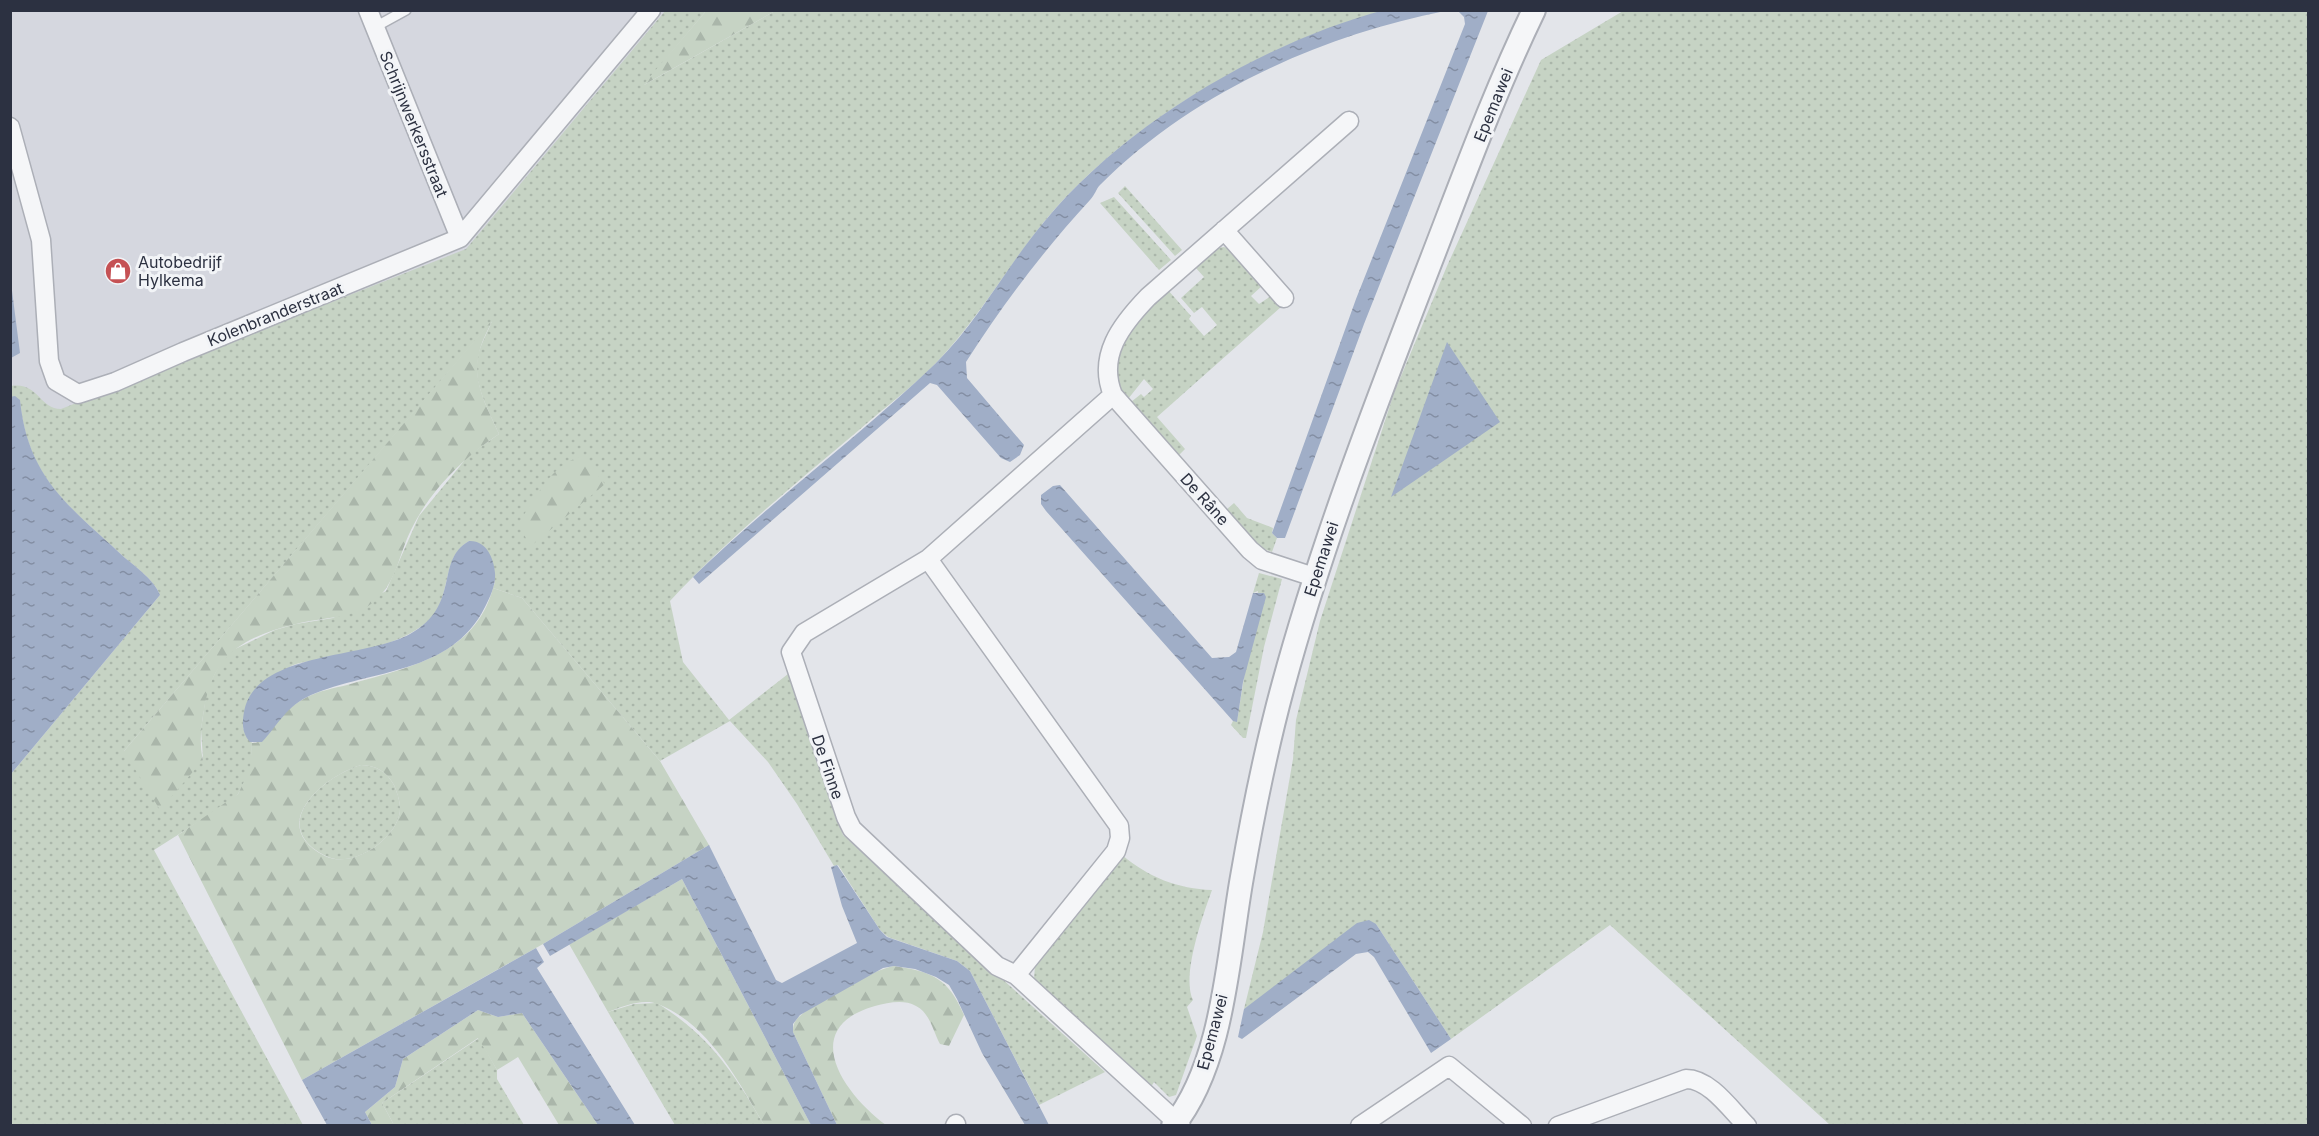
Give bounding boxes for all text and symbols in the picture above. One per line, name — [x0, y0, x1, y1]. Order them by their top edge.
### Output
street label: Schrijnwerkersstraat — [376, 48, 452, 200]
street label: Epemawei — [1469, 65, 1517, 145]
place label: Autobedrijf Hylkema — [138, 252, 222, 290]
shop icon: Autobedrijf Hylkema — [103, 256, 133, 286]
street label: Kolenbranderstraat — [204, 278, 346, 350]
street label: De Râne — [1176, 469, 1234, 529]
street label: Epemawei — [1299, 519, 1343, 599]
street label: De Finne — [808, 732, 848, 802]
street label: Epemawei — [1192, 992, 1232, 1072]

